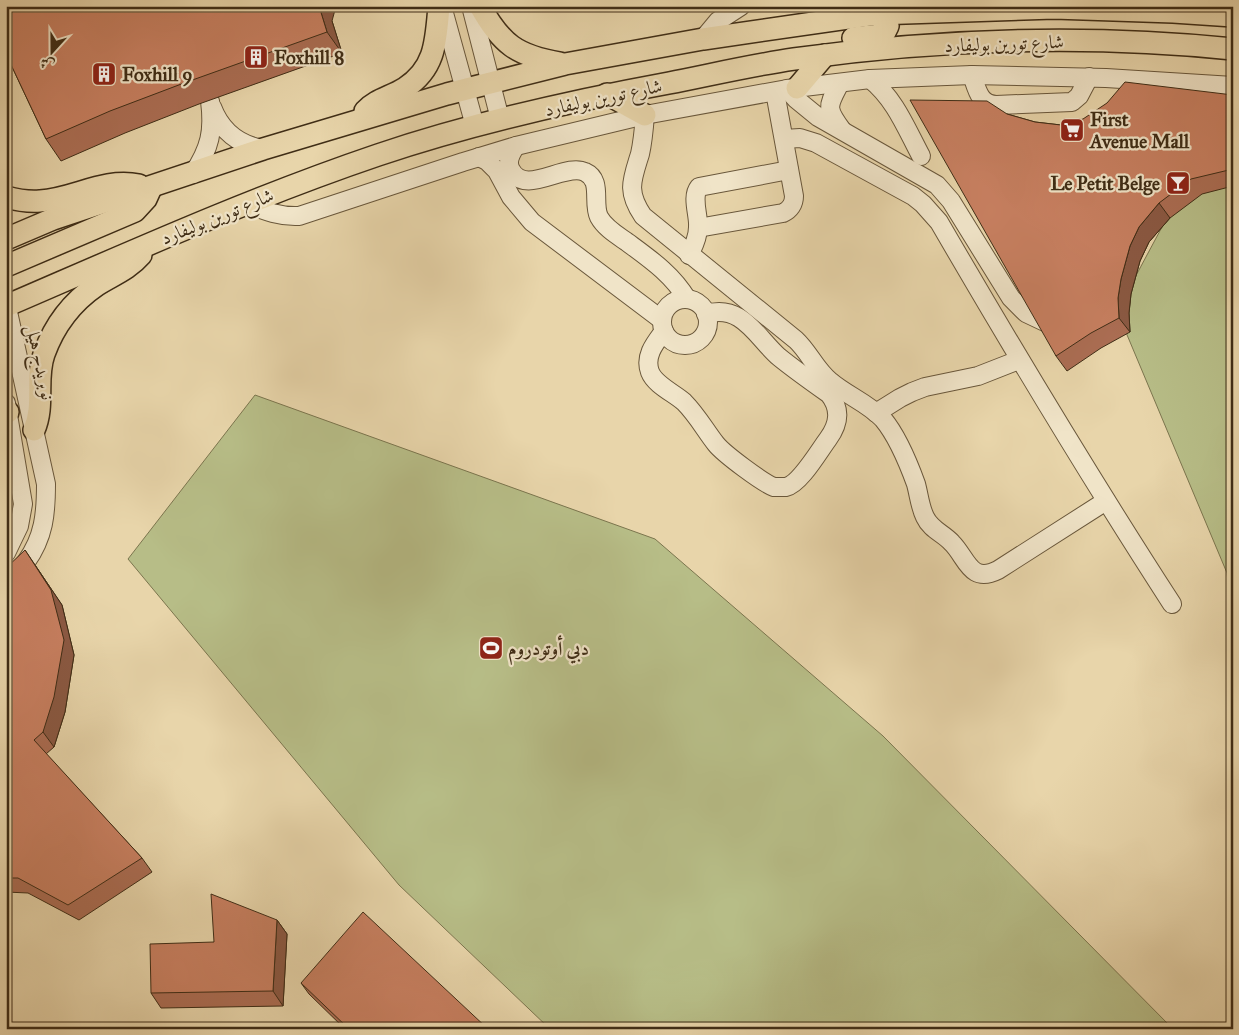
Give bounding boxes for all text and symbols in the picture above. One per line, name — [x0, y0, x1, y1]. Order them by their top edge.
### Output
north arrow — [28, 28, 78, 78]
street label: شارع تورين بوليفارد — [944, 30, 1064, 61]
building icon: Foxhill 8 — [243, 44, 269, 70]
place label: Foxhill 8 — [274, 46, 344, 69]
text: ش — [38, 53, 57, 74]
building icon: Foxhill 9 — [91, 61, 117, 87]
place label: Foxhill 9 — [122, 63, 192, 87]
street label: شارع تورين بوليفارد — [542, 74, 665, 125]
place label: First Avenue Mall — [1088, 108, 1190, 153]
supermarket icon: First Avenue Mall — [1059, 117, 1085, 143]
bar icon: Le Petit Belge — [1165, 170, 1191, 196]
place label: Le Petit Belge — [1051, 172, 1160, 196]
street label: شارع تورين بوليفارد — [157, 183, 278, 253]
street label: نوبريدج هيل — [15, 322, 60, 403]
sports icon: دبي أوتودروم — [478, 635, 504, 661]
place label: دبي أوتودروم — [508, 635, 589, 666]

